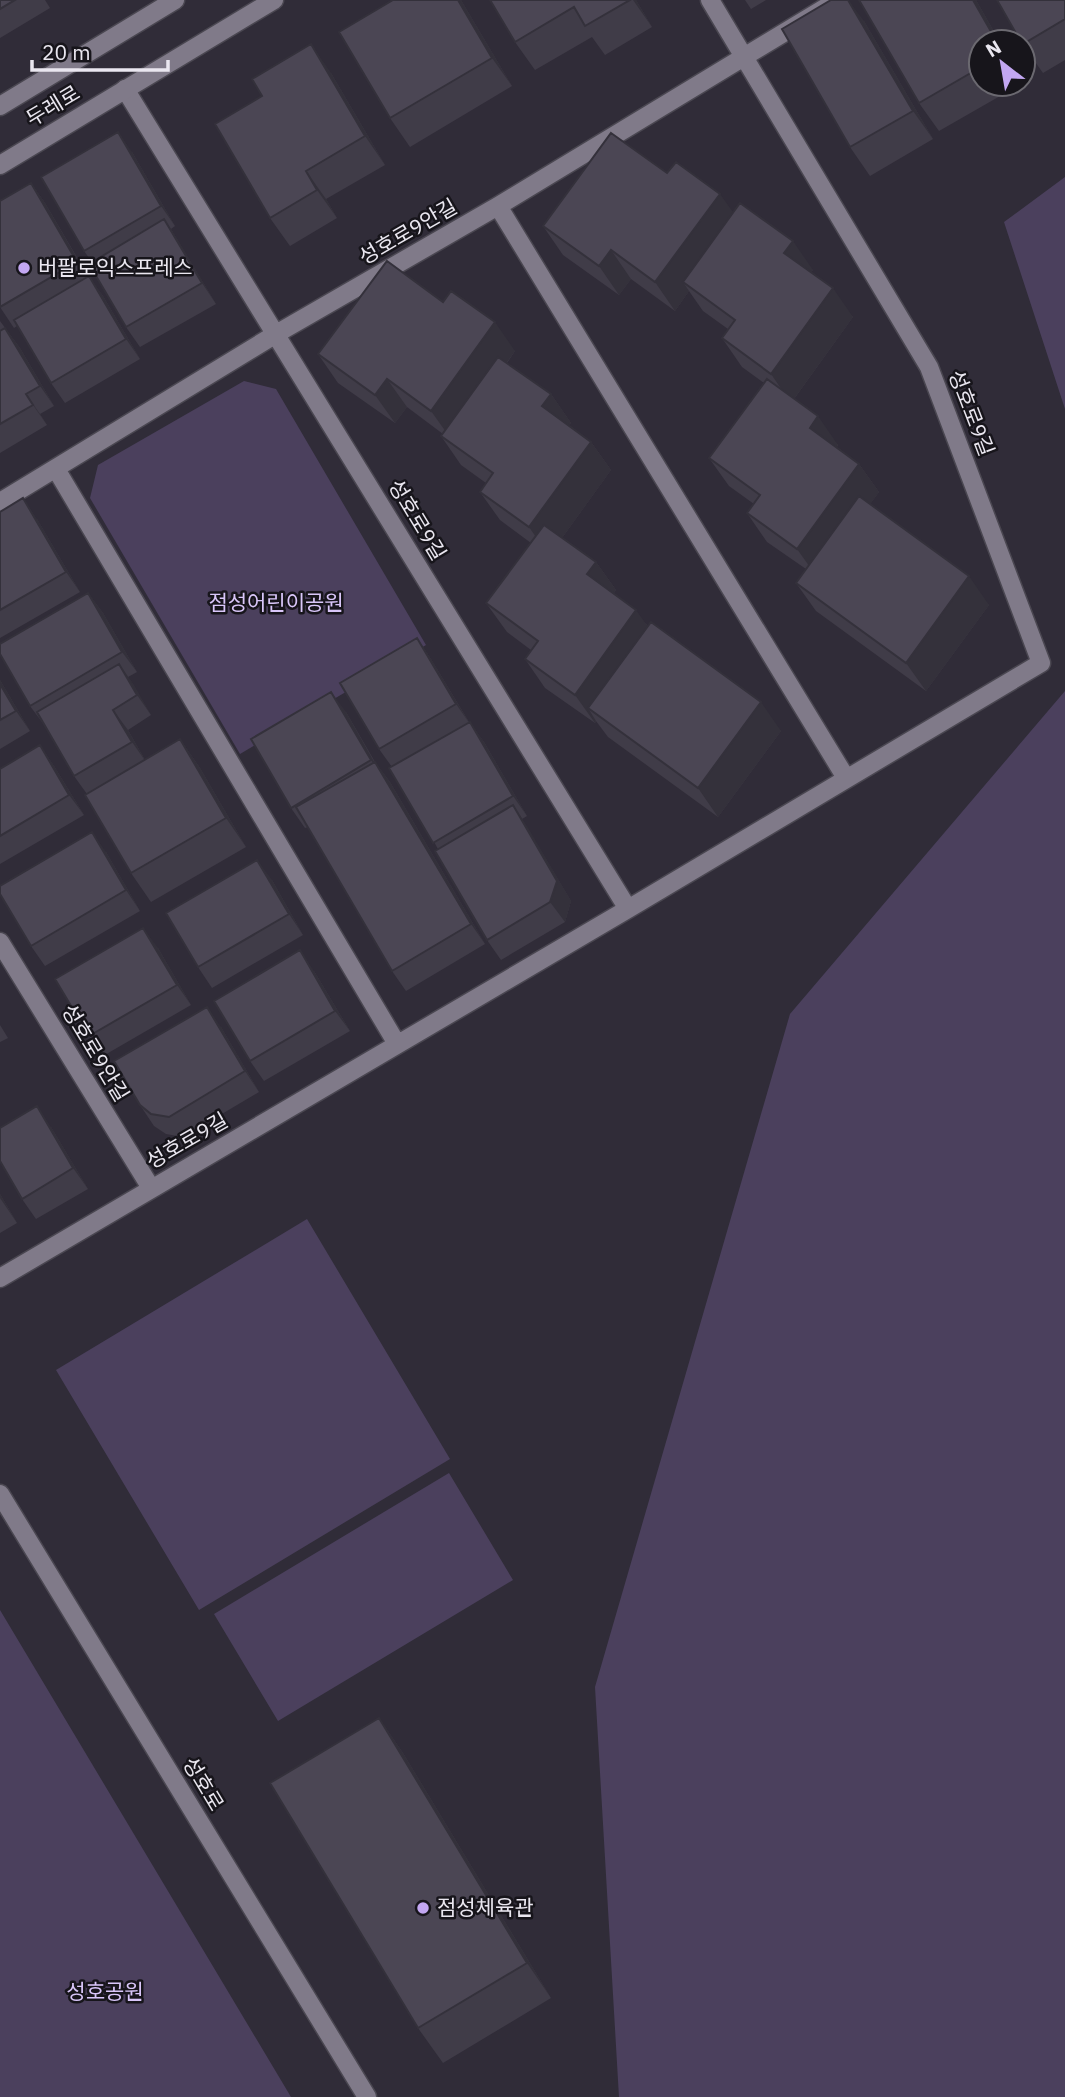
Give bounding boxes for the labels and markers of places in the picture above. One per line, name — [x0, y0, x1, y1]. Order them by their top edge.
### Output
place label: 버팔로익스프레스 — [38, 253, 193, 281]
marker: 버팔로익스프레스 — [16, 260, 32, 276]
place label: 점성체육관 — [437, 1893, 534, 1921]
marker: 점성체육관 — [415, 1900, 431, 1916]

